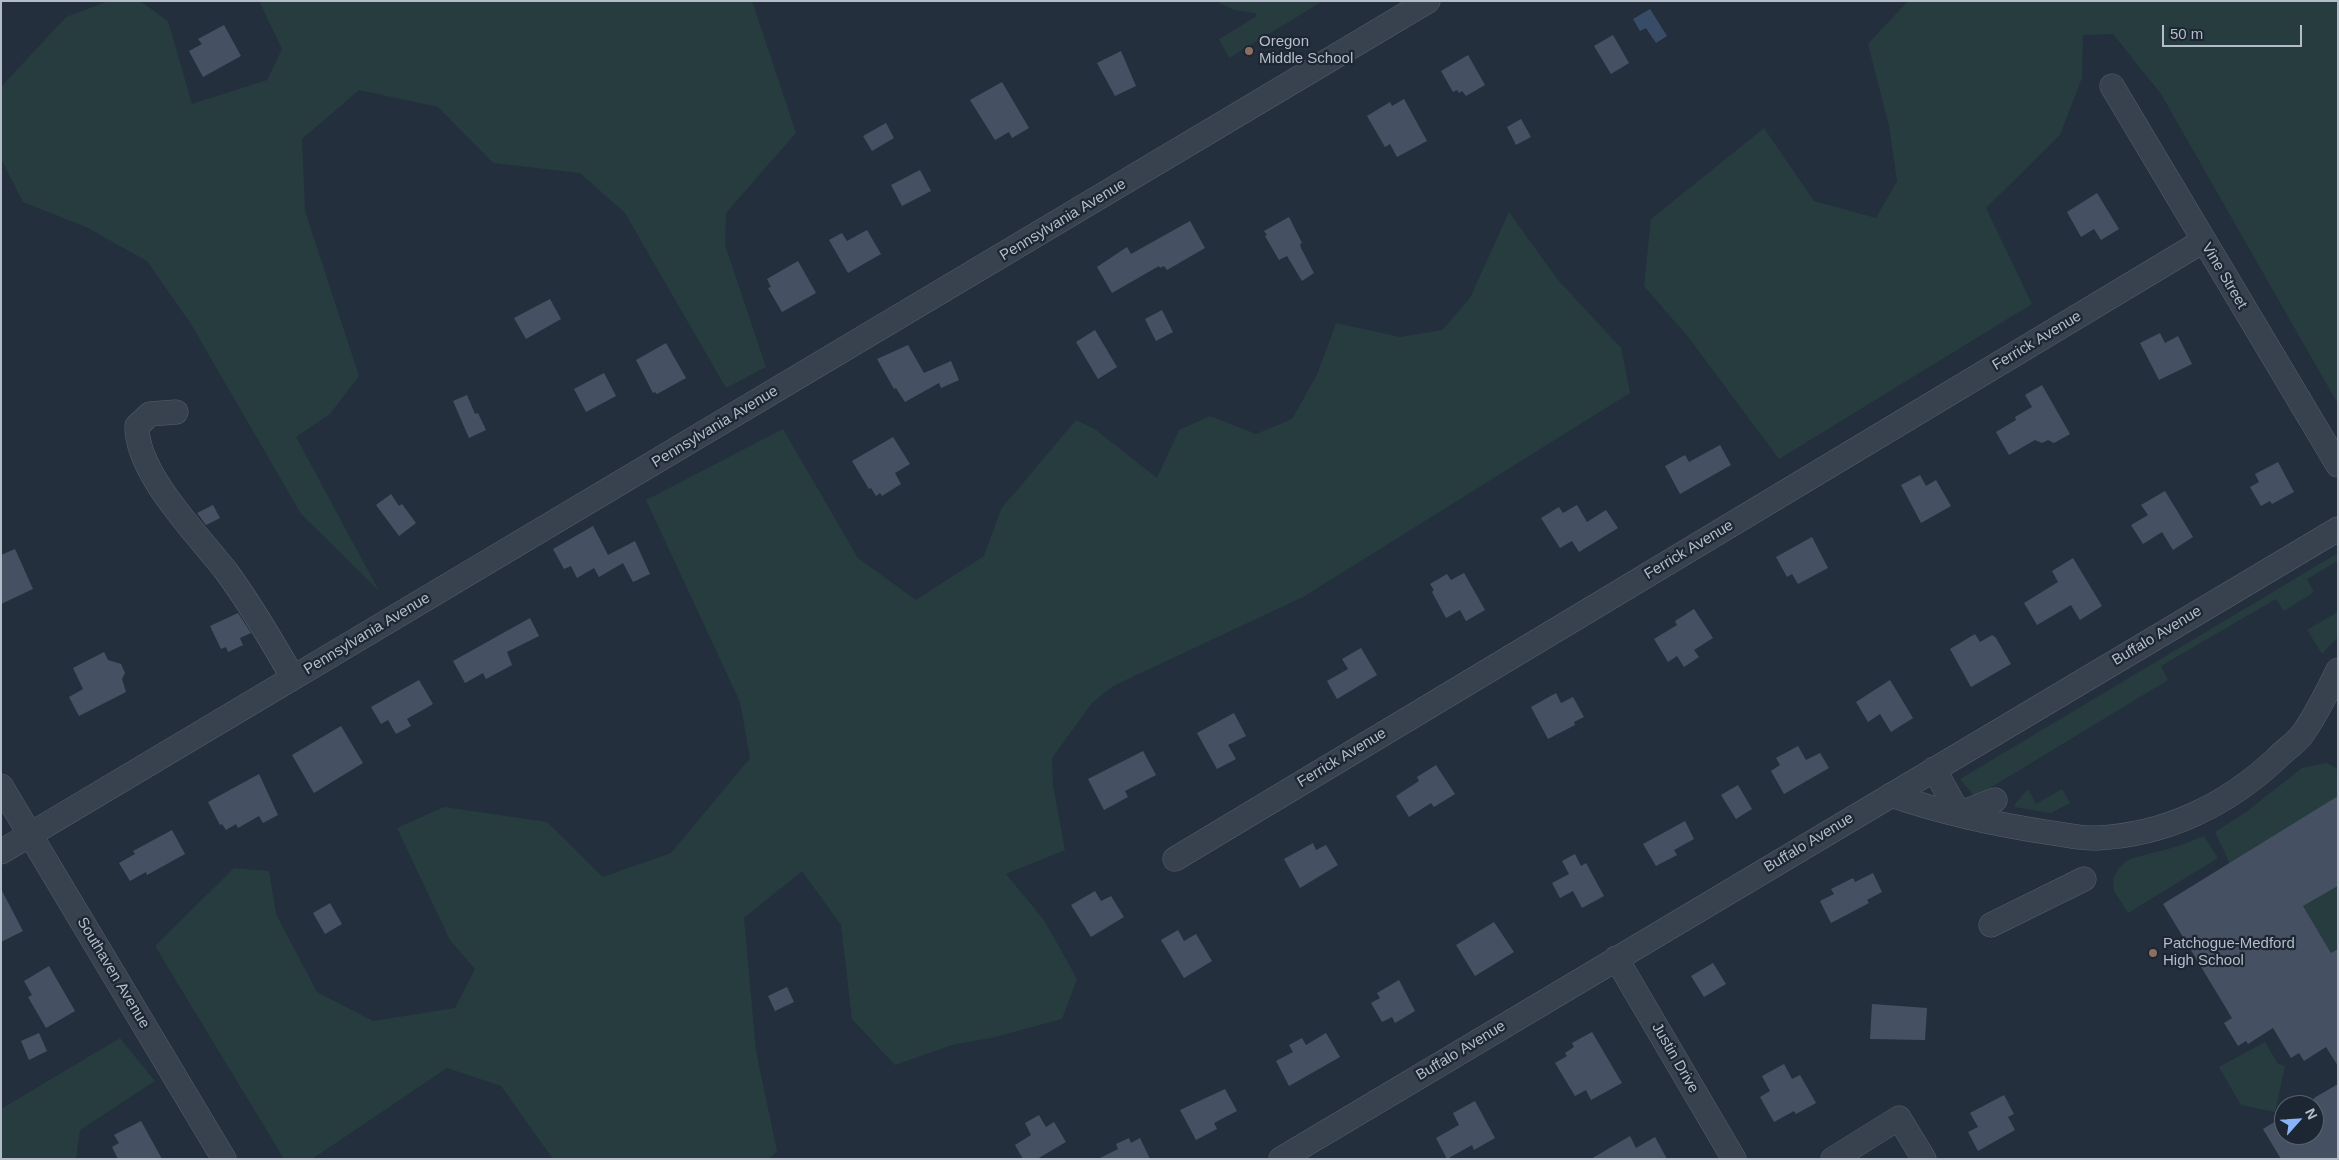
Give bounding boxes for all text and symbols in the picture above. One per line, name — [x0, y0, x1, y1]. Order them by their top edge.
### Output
scale bar — [2164, 15, 2304, 47]
text: 50 m — [2170, 25, 2203, 42]
place label: Oregon Middle School — [1259, 33, 1353, 68]
marker: Oregon Middle School — [1243, 45, 1255, 57]
street label: Pennsylvania Avenue — [997, 175, 1129, 265]
street label: Vine Street — [2197, 240, 2251, 312]
street label: Ferrick Avenue — [1989, 307, 2085, 375]
street label: Pennsylvania Avenue — [649, 382, 781, 472]
street label: Ferrick Avenue — [1641, 516, 1737, 584]
street label: Pennsylvania Avenue — [301, 589, 433, 679]
street label: Buffalo Avenue — [2109, 602, 2205, 670]
street label: Ferrick Avenue — [1294, 724, 1390, 792]
street label: Buffalo Avenue — [1761, 809, 1857, 877]
street label: Southaven Avenue — [73, 914, 153, 1032]
place label: Patchogue-Medford High School — [2163, 935, 2295, 970]
marker: Patchogue-Medford High School — [2147, 947, 2159, 959]
street label: Buffalo Avenue — [1413, 1017, 1509, 1085]
street label: Justin Drive — [1648, 1020, 1702, 1096]
north arrow — [2274, 1095, 2324, 1145]
text: N — [2302, 1106, 2321, 1122]

